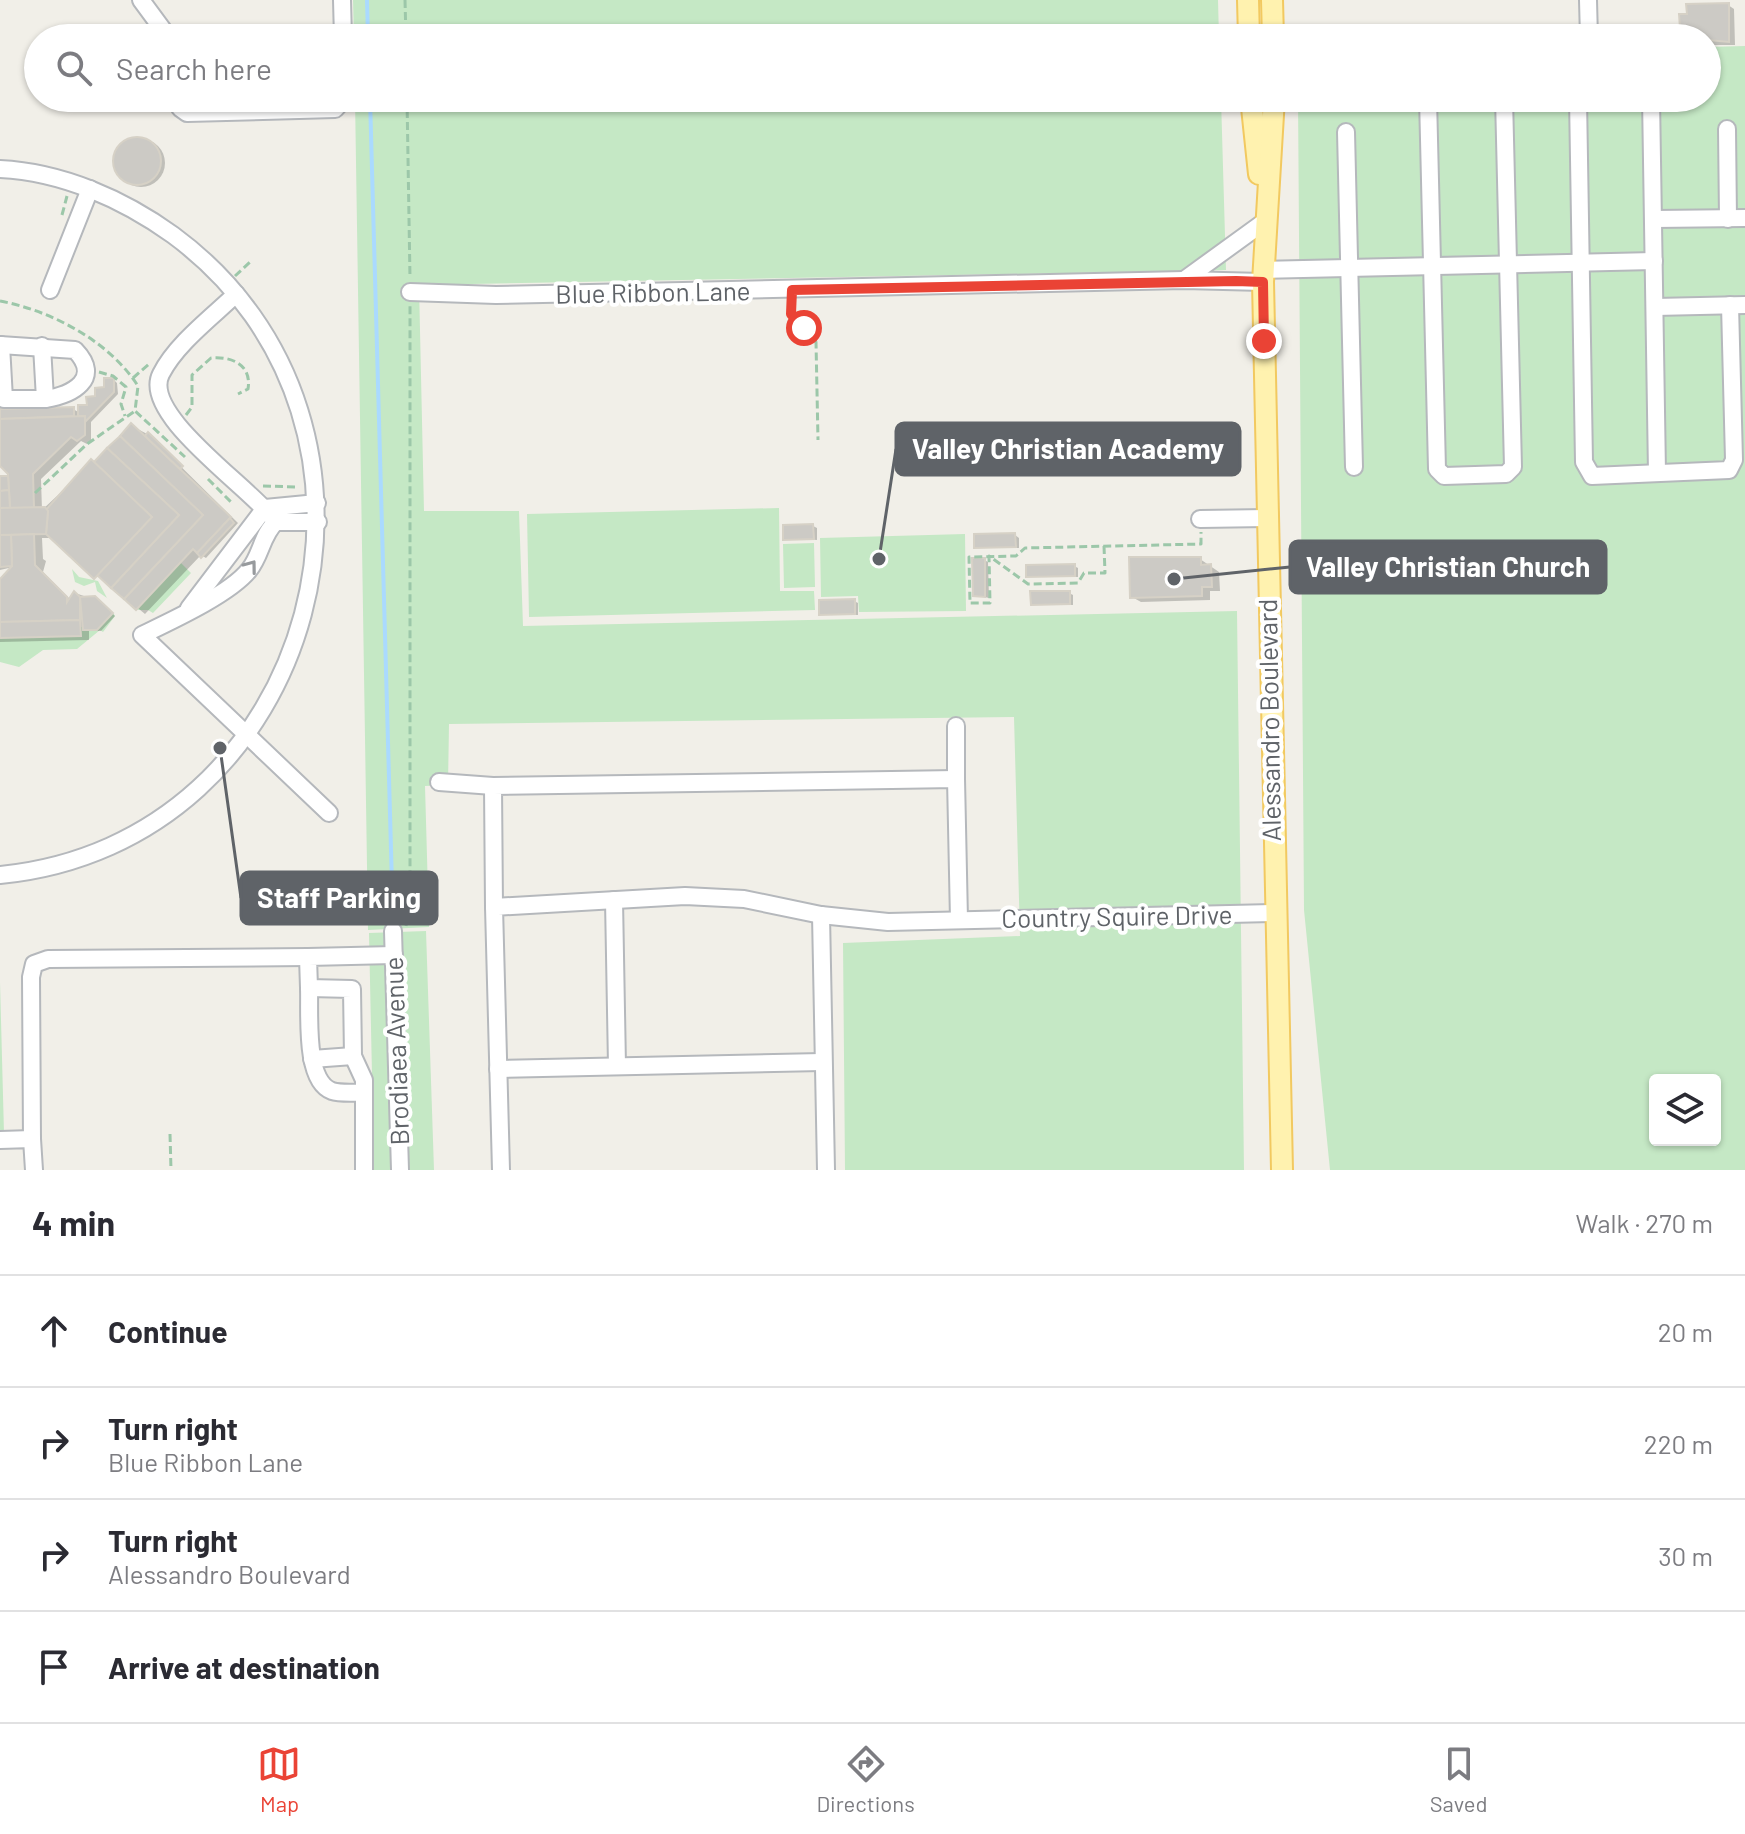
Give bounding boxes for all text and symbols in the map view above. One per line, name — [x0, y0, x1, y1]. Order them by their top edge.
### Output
search box — [24, 24, 1721, 112]
icon: search — [52, 46, 96, 90]
text: Search here — [116, 50, 272, 86]
street label: Blue Ribbon Lane — [555, 274, 751, 309]
route start — [786, 310, 822, 346]
route end — [1246, 323, 1282, 359]
callout: Valley Christian Academy — [896, 423, 1240, 475]
text: Valley Christian Academy — [912, 431, 1224, 465]
callout: Valley Christian Church — [1290, 541, 1606, 593]
text: Valley Christian Church — [1306, 549, 1590, 583]
one-way arrow — [241, 560, 256, 575]
street label: Alessandro Boulevard — [1251, 598, 1286, 842]
callout: Staff Parking — [241, 872, 437, 924]
text: Staff Parking — [257, 880, 421, 914]
street label: Country Squire Drive — [1001, 898, 1233, 933]
street label: Brodiaea Avenue — [377, 956, 414, 1146]
map controls — [1649, 1074, 1721, 1146]
button: layers — [1649, 1074, 1721, 1146]
text: 4 min — [32, 1202, 115, 1243]
text: Walk · 270 m — [1576, 1207, 1713, 1238]
icon: ahead — [32, 1309, 76, 1353]
text: Continue — [108, 1313, 228, 1349]
text: 20 m — [1658, 1316, 1713, 1347]
text: Turn right — [108, 1410, 238, 1446]
icon: right — [32, 1421, 76, 1465]
text: 220 m — [1644, 1428, 1713, 1459]
text: Blue Ribbon Lane — [108, 1446, 303, 1477]
text: Turn right — [108, 1522, 238, 1558]
icon: right — [32, 1533, 76, 1577]
text: 30 m — [1658, 1540, 1713, 1571]
text: Alessandro Boulevard — [108, 1558, 351, 1589]
icon: arrive — [32, 1645, 76, 1689]
text: Arrive at destination — [108, 1649, 380, 1685]
tab: Map — [257, 1742, 301, 1816]
tab: Directions — [816, 1742, 915, 1816]
tab: Saved — [1430, 1742, 1487, 1816]

